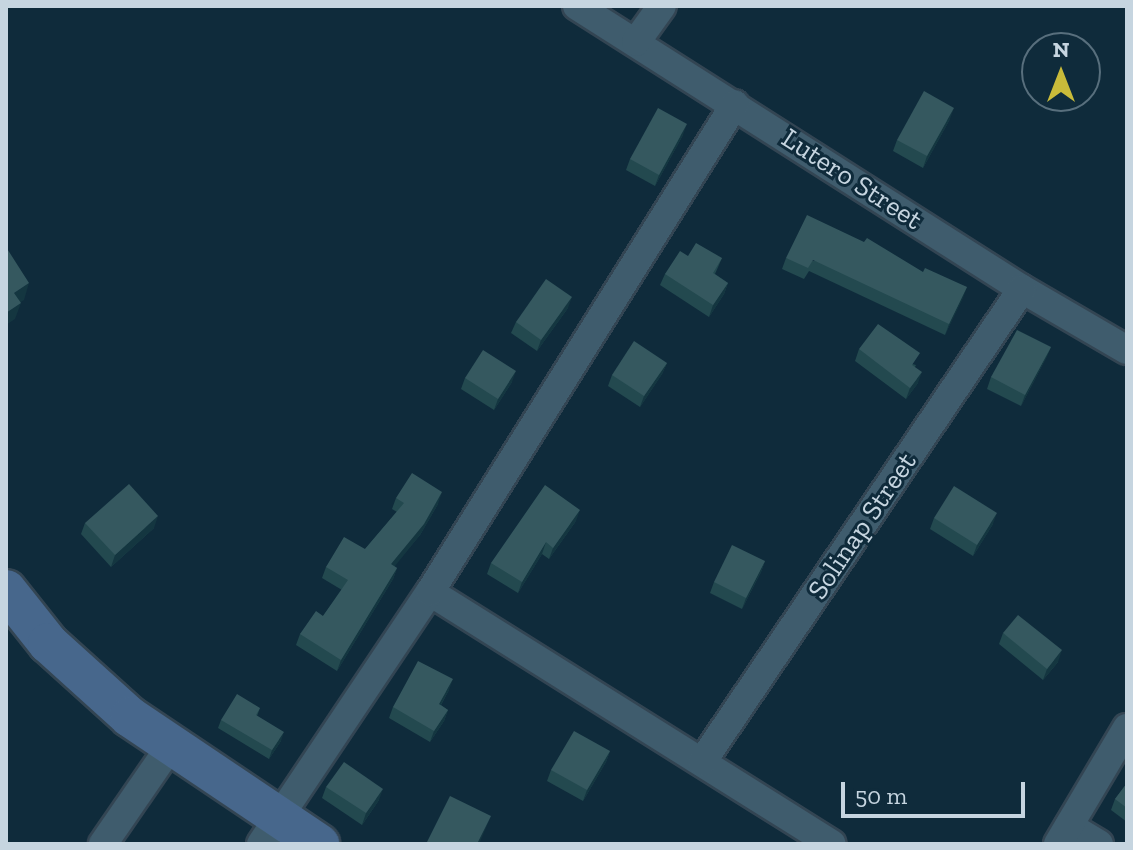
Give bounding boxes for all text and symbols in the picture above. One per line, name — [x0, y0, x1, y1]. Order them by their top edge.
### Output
north arrow — [1021, 32, 1101, 112]
text: N — [1053, 36, 1069, 63]
street label: Lutero Street — [776, 121, 928, 237]
street label: Solinap Street — [801, 446, 923, 606]
scale bar — [845, 766, 1029, 816]
text: 50 m — [855, 781, 907, 810]

